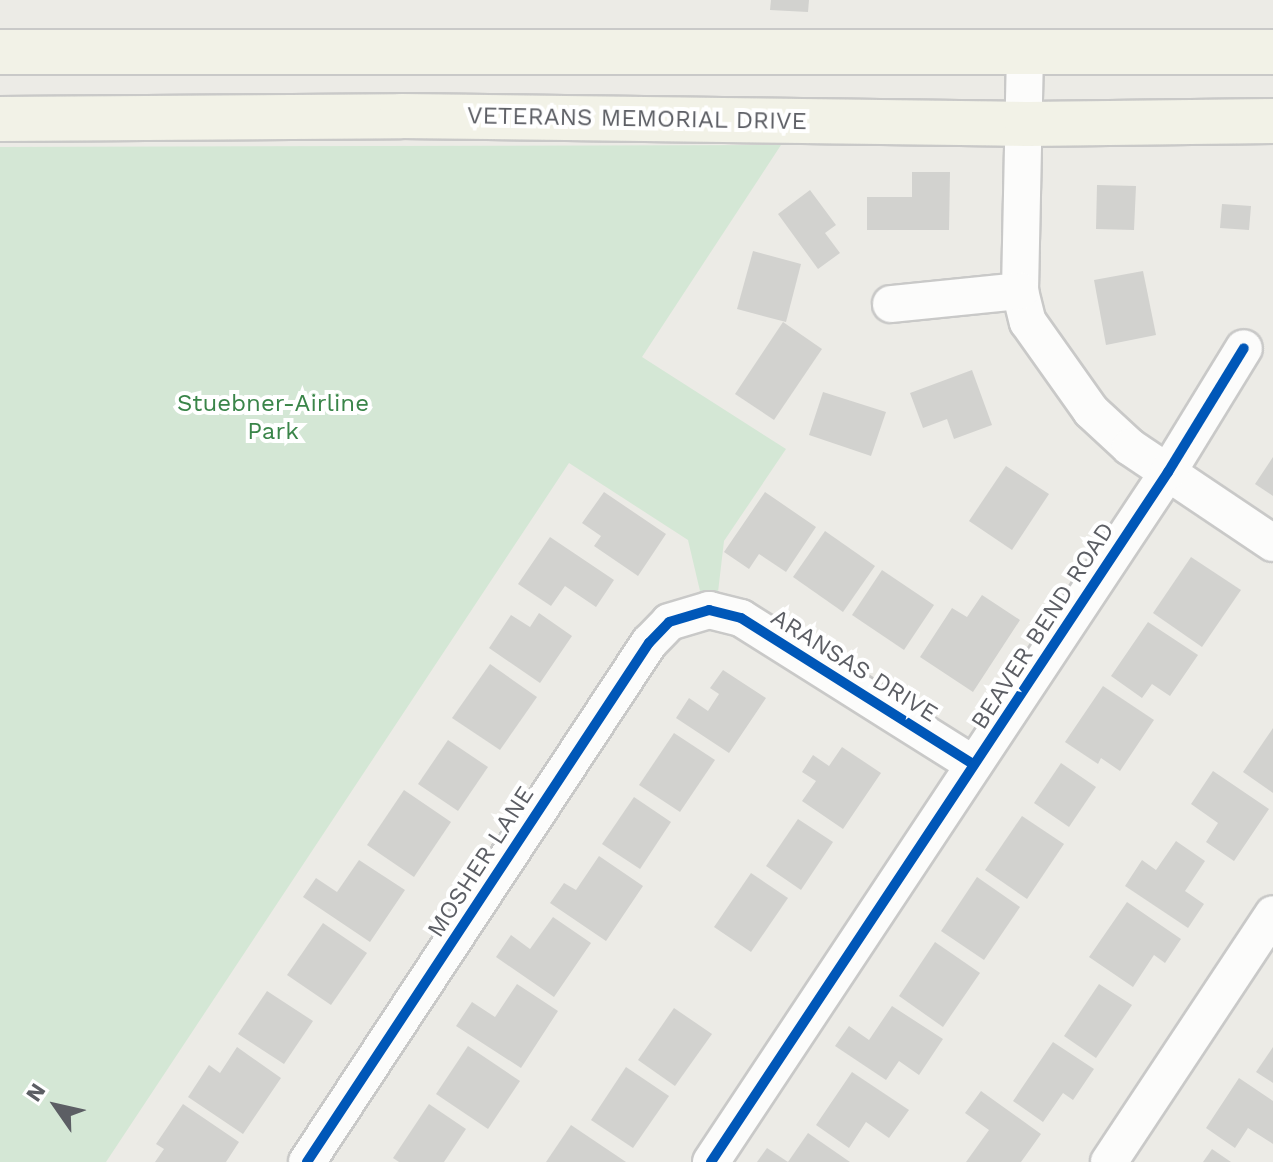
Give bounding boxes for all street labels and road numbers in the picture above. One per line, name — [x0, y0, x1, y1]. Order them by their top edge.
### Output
street label: VETERANS MEMORIAL DRIVE — [466, 102, 808, 136]
street label: BEAVER BEND ROAD — [965, 517, 1121, 735]
street label: ARANSAS DRIVE — [765, 603, 943, 729]
street label: MOSHER LANE — [422, 781, 540, 943]

